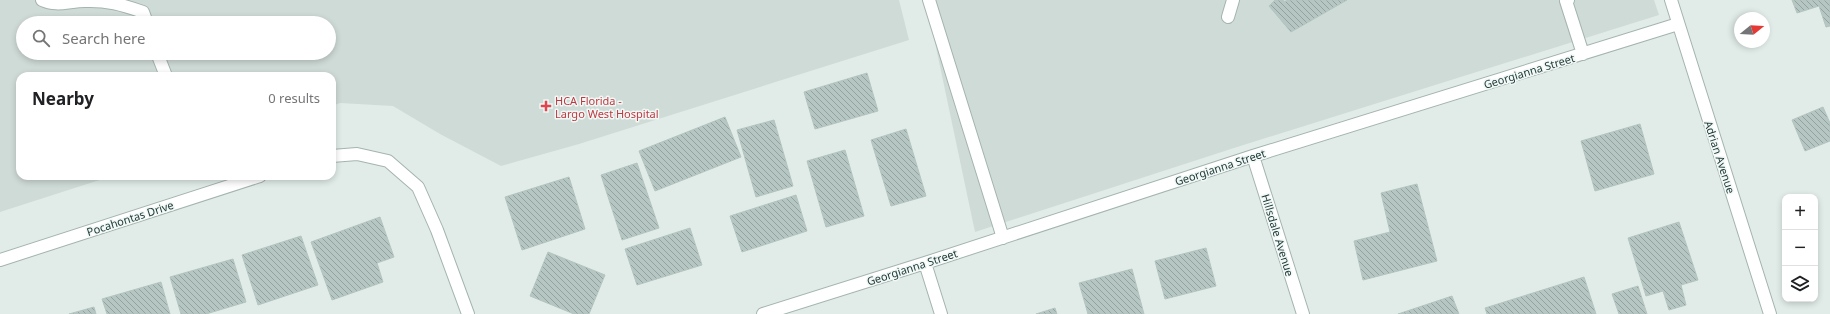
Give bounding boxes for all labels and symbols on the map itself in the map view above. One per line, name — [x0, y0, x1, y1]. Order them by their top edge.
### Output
north arrow — [1734, 12, 1770, 48]
street label: Georgianna Street — [1482, 50, 1576, 92]
place label: HCA Florida - Largo West Hospital — [555, 93, 659, 121]
marker: HCA Florida - Largo West Hospital — [540, 100, 552, 112]
street label: Adrian Avenue — [1701, 119, 1739, 195]
street label: Georgianna Street — [1173, 145, 1267, 189]
street label: Hillsdale Avenue — [1258, 192, 1298, 278]
street label: Pocahontas Drive — [85, 197, 175, 239]
street label: Georgianna Street — [865, 245, 959, 289]

